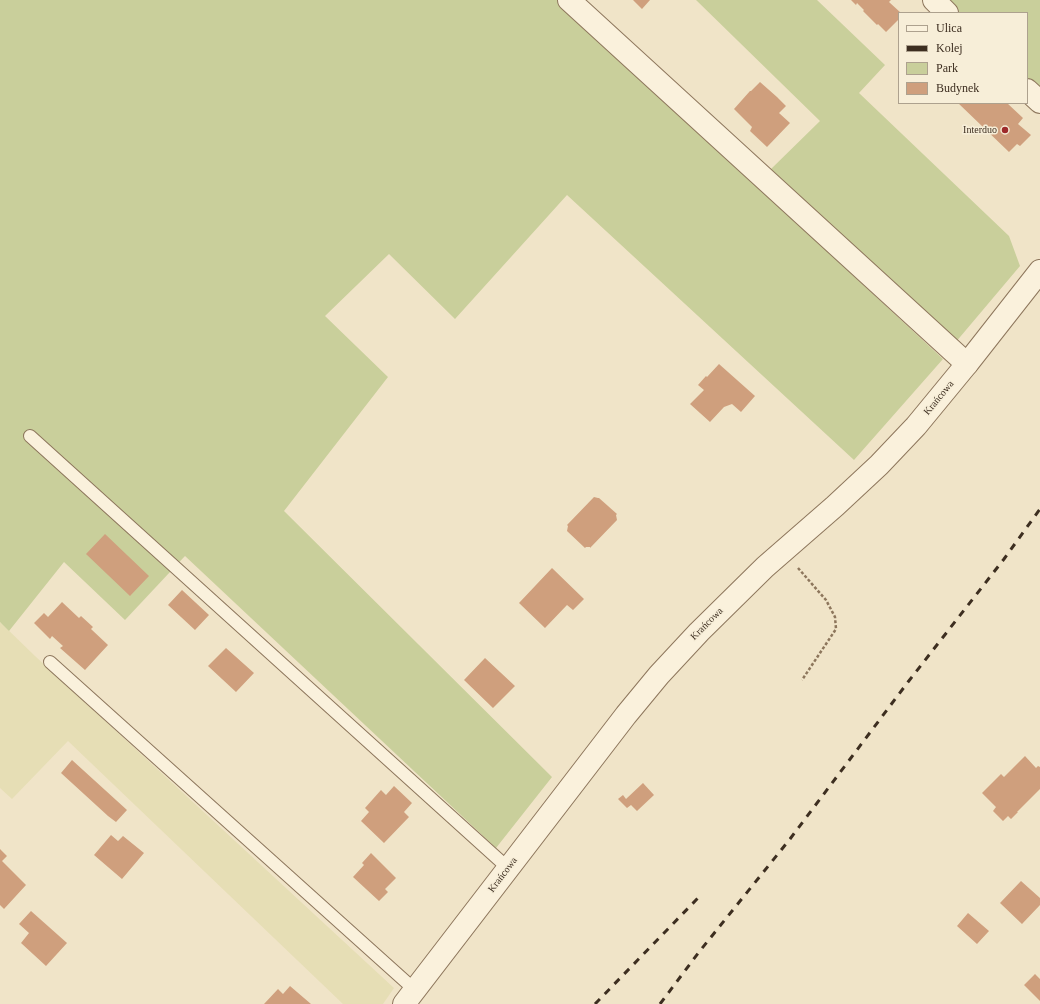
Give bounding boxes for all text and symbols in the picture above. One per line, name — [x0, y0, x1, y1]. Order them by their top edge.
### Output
legend — [898, 12, 1028, 104]
text: Ulica — [936, 21, 962, 35]
text: Kolej — [936, 41, 963, 55]
text: Park — [936, 61, 958, 75]
text: Budynek — [936, 81, 979, 95]
place label: Interduo — [963, 124, 997, 136]
marker: Interduo — [1000, 125, 1010, 135]
street label: Krańcowa — [921, 378, 957, 418]
street label: Krańcowa — [688, 605, 726, 643]
street label: Krańcowa — [486, 855, 520, 895]

